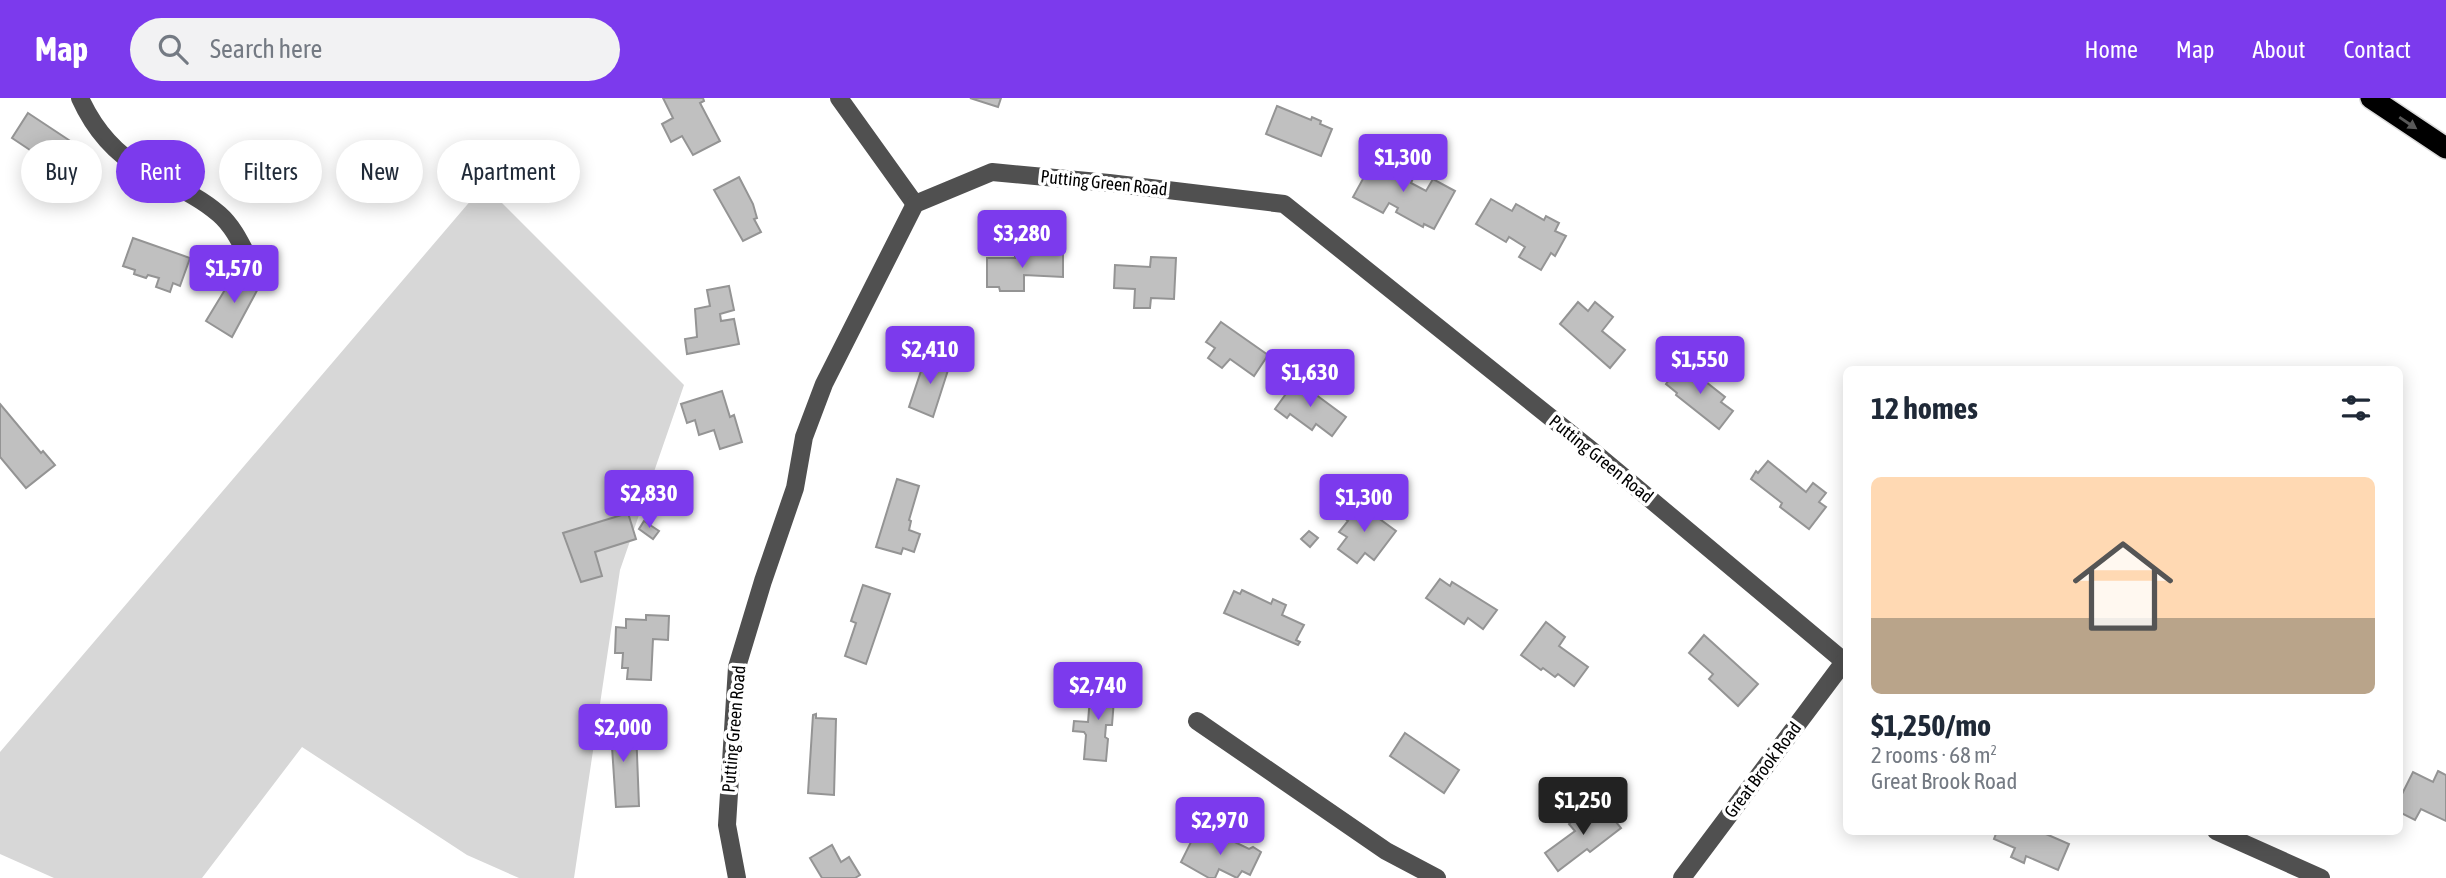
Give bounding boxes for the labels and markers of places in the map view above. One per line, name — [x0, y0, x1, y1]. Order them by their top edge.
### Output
pin: $1,300 — [1346, 134, 1460, 194]
pin: $3,280 — [965, 211, 1079, 270]
pin: $1,570 — [177, 246, 291, 305]
pin: $2,410 — [873, 327, 987, 386]
pin: $1,550 — [1643, 336, 1757, 396]
pin: $1,630 — [1253, 350, 1367, 409]
pin: $2,830 — [592, 470, 706, 530]
pin: $1,300 — [1307, 474, 1421, 534]
pin: $2,740 — [1041, 662, 1155, 722]
pin: $2,000 — [566, 704, 680, 764]
pin: $1,250 — [1526, 778, 1640, 837]
pin: $2,970 — [1163, 798, 1277, 857]

